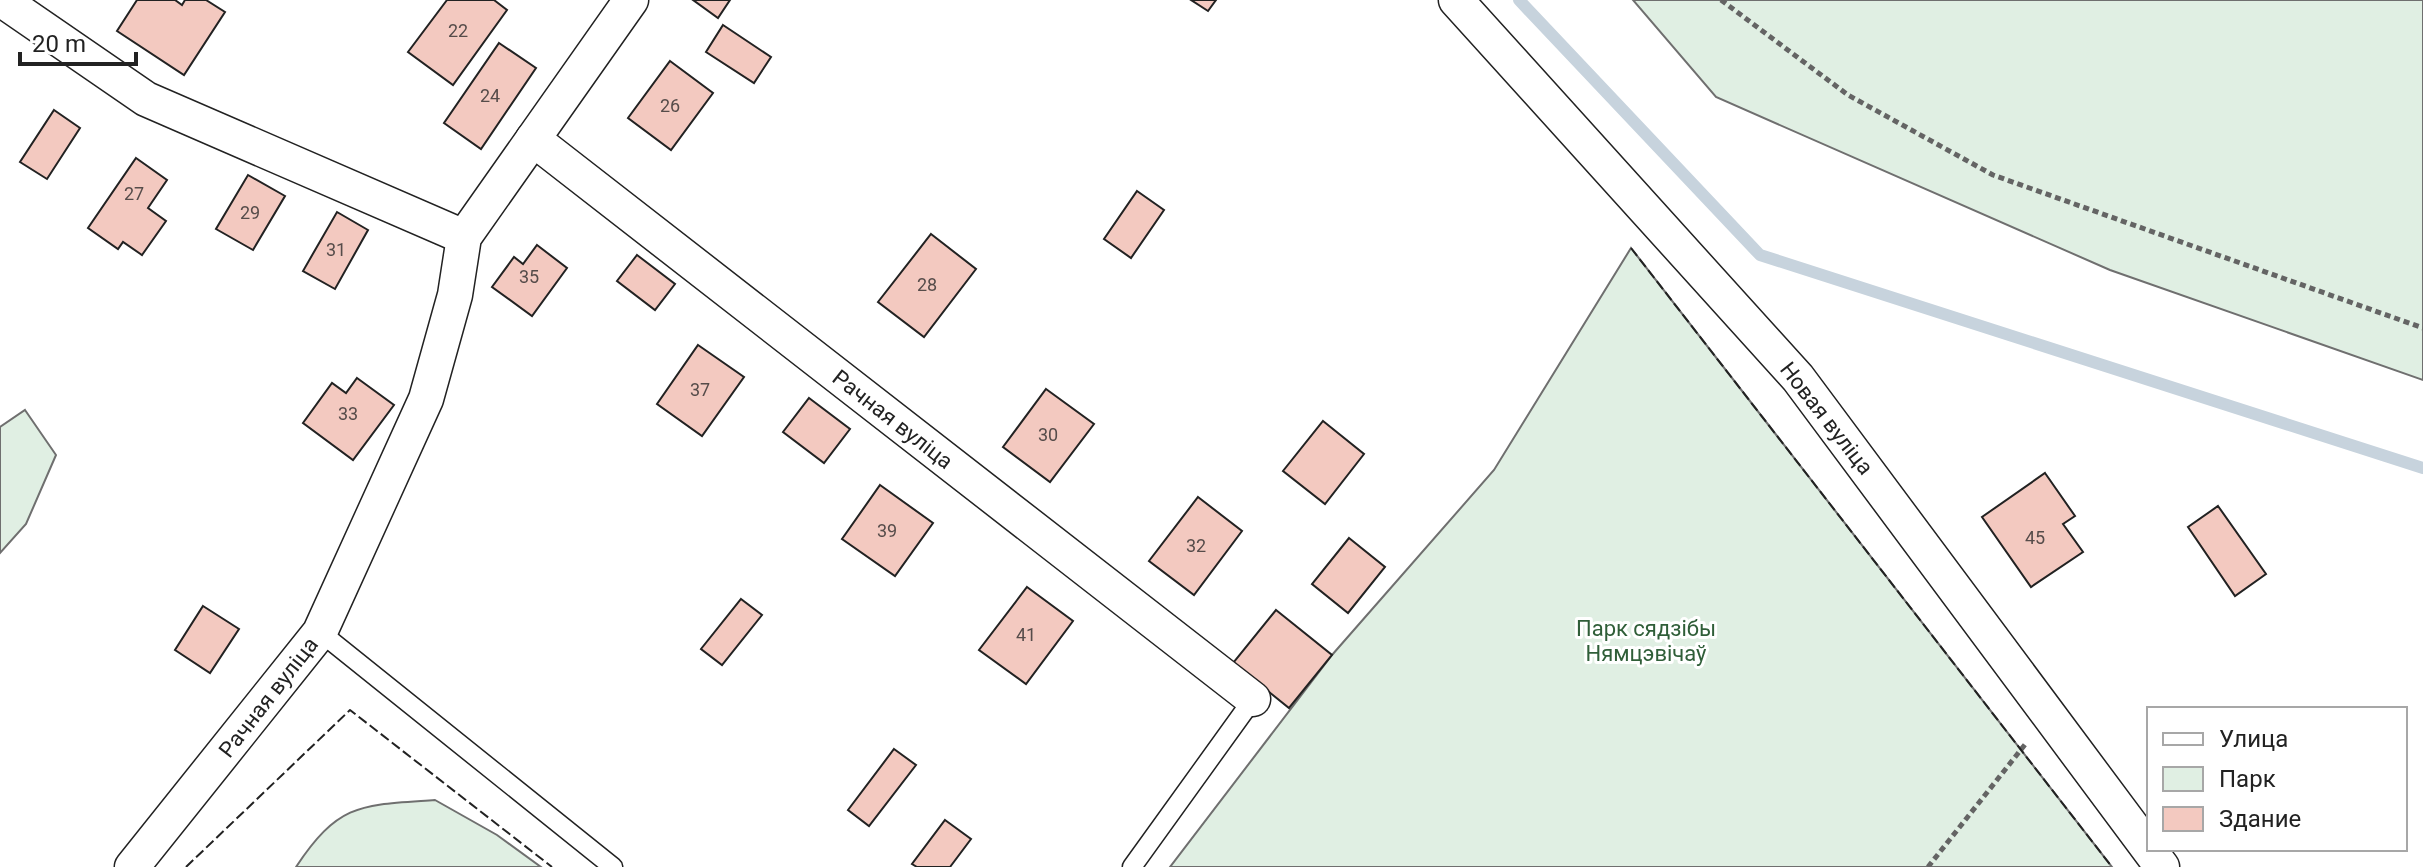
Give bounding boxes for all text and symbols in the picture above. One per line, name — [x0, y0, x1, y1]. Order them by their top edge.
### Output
scale bar — [20, 16, 136, 66]
house number: 22 — [448, 20, 468, 41]
text: 20 m — [32, 30, 86, 58]
house number: 24 — [480, 85, 500, 106]
house number: 26 — [660, 95, 680, 116]
house number: 27 — [124, 183, 144, 204]
house number: 29 — [240, 202, 260, 223]
house number: 31 — [326, 239, 346, 260]
house number: 35 — [519, 266, 539, 287]
house number: 28 — [917, 274, 937, 295]
street label: Новая вуліца — [1775, 357, 1878, 480]
street label: Рачная вуліца — [828, 365, 958, 474]
house number: 37 — [690, 379, 710, 400]
house number: 33 — [338, 403, 358, 424]
house number: 30 — [1038, 424, 1058, 445]
house number: 39 — [877, 520, 897, 541]
house number: 45 — [2025, 527, 2045, 548]
house number: 32 — [1186, 535, 1206, 556]
park label: Парк сядзібы Нямцэвічаў — [1576, 616, 1716, 666]
house number: 41 — [1016, 624, 1036, 645]
street label: Рачная вуліца — [214, 632, 323, 762]
legend — [2147, 707, 2407, 851]
text: Улица — [2219, 725, 2288, 753]
text: Парк — [2219, 765, 2276, 793]
text: Здание — [2219, 805, 2301, 833]

